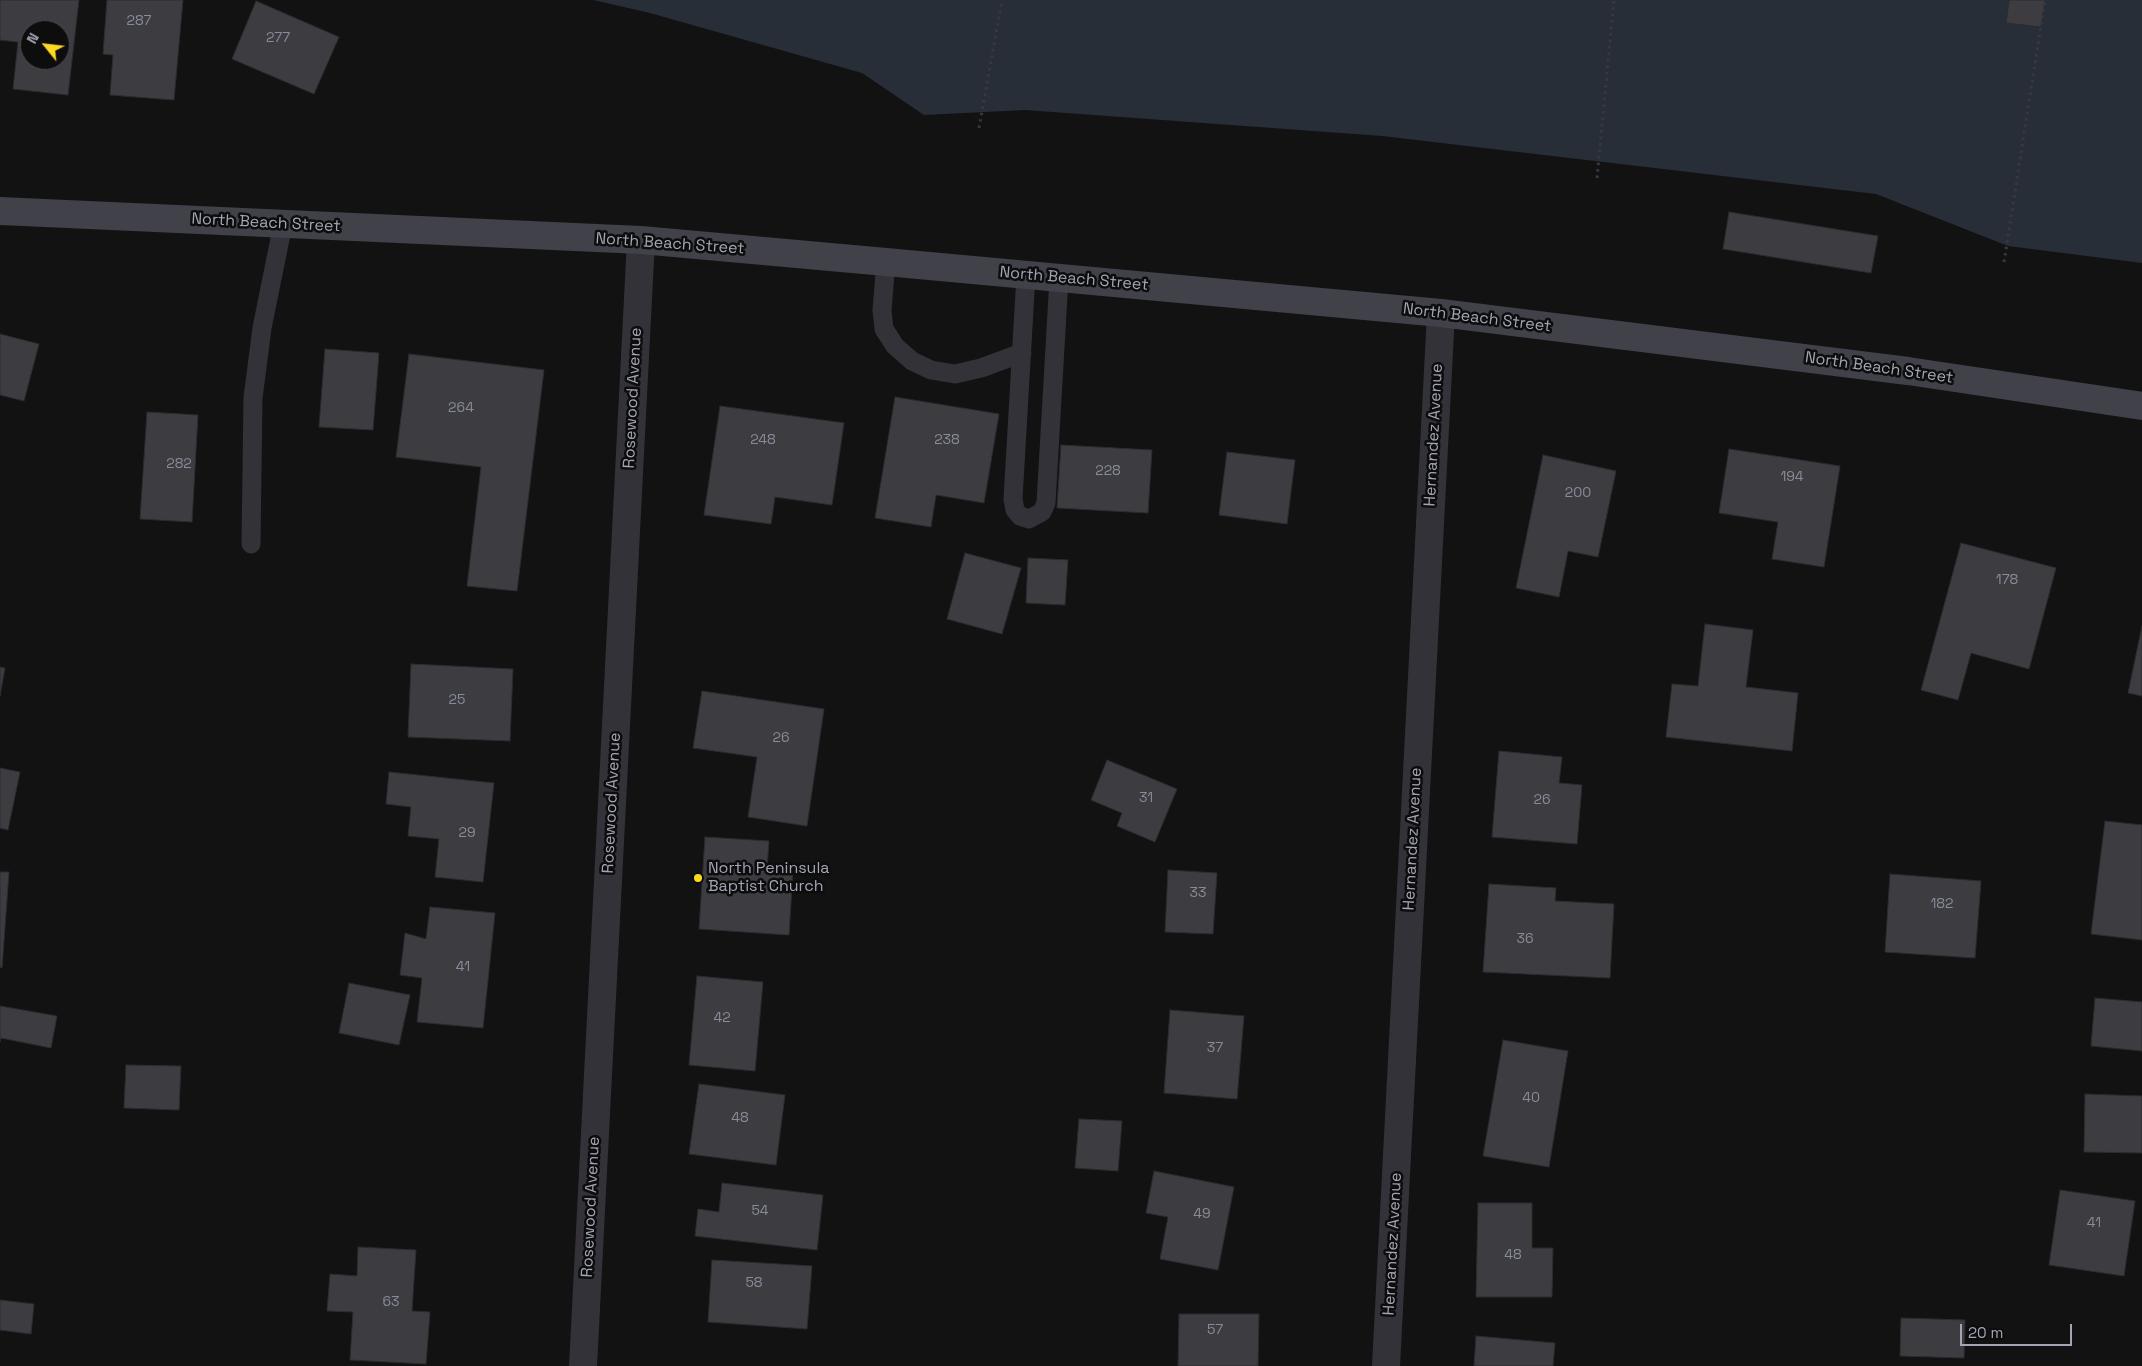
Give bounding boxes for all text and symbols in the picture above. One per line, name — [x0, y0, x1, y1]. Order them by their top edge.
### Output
house number: 287 — [127, 13, 151, 29]
north arrow — [20, 20, 70, 70]
text: N — [23, 30, 43, 47]
house number: 277 — [266, 30, 290, 46]
street label: North Beach Street — [191, 210, 341, 236]
street label: North Beach Street — [595, 229, 745, 259]
street label: North Beach Street — [999, 263, 1149, 295]
street label: North Beach Street — [1402, 299, 1552, 337]
street label: Rosewood Avenue — [620, 327, 646, 469]
street label: North Beach Street — [1804, 348, 1954, 388]
street label: Hernandez Avenue — [1421, 363, 1447, 507]
house number: 264 — [448, 400, 474, 416]
house number: 248 — [750, 432, 776, 448]
house number: 238 — [934, 432, 960, 448]
house number: 282 — [166, 456, 192, 472]
house number: 228 — [1095, 463, 1121, 479]
house number: 194 — [1780, 469, 1804, 485]
house number: 200 — [1565, 485, 1591, 501]
house number: 178 — [1996, 572, 2018, 588]
house number: 25 — [449, 692, 465, 708]
house number: 26 — [772, 730, 790, 746]
street label: Rosewood Avenue — [599, 732, 625, 874]
street label: Hernandez Avenue — [1400, 767, 1426, 911]
house number: 31 — [1139, 790, 1153, 806]
house number: 26 — [1533, 792, 1551, 808]
house number: 29 — [459, 825, 475, 841]
place label: North Peninsula Baptist Church — [708, 859, 830, 897]
marker: North Peninsula Baptist Church — [692, 872, 704, 884]
house number: 33 — [1190, 885, 1206, 901]
house number: 182 — [1930, 896, 1954, 912]
house number: 36 — [1516, 931, 1534, 947]
house number: 41 — [456, 959, 470, 975]
house number: 42 — [713, 1010, 731, 1026]
house number: 37 — [1207, 1040, 1223, 1056]
house number: 40 — [1522, 1090, 1540, 1106]
house number: 48 — [731, 1110, 749, 1126]
street label: Rosewood Avenue — [578, 1136, 604, 1278]
street label: Hernandez Avenue — [1380, 1172, 1406, 1316]
house number: 54 — [751, 1203, 769, 1219]
house number: 49 — [1193, 1206, 1211, 1222]
house number: 41 — [2087, 1215, 2101, 1231]
house number: 48 — [1504, 1247, 1522, 1263]
house number: 58 — [745, 1275, 763, 1291]
house number: 63 — [382, 1294, 400, 1310]
scale bar — [1962, 1314, 2074, 1346]
house number: 57 — [1207, 1322, 1223, 1338]
text: 20 m — [1968, 1323, 2003, 1342]

